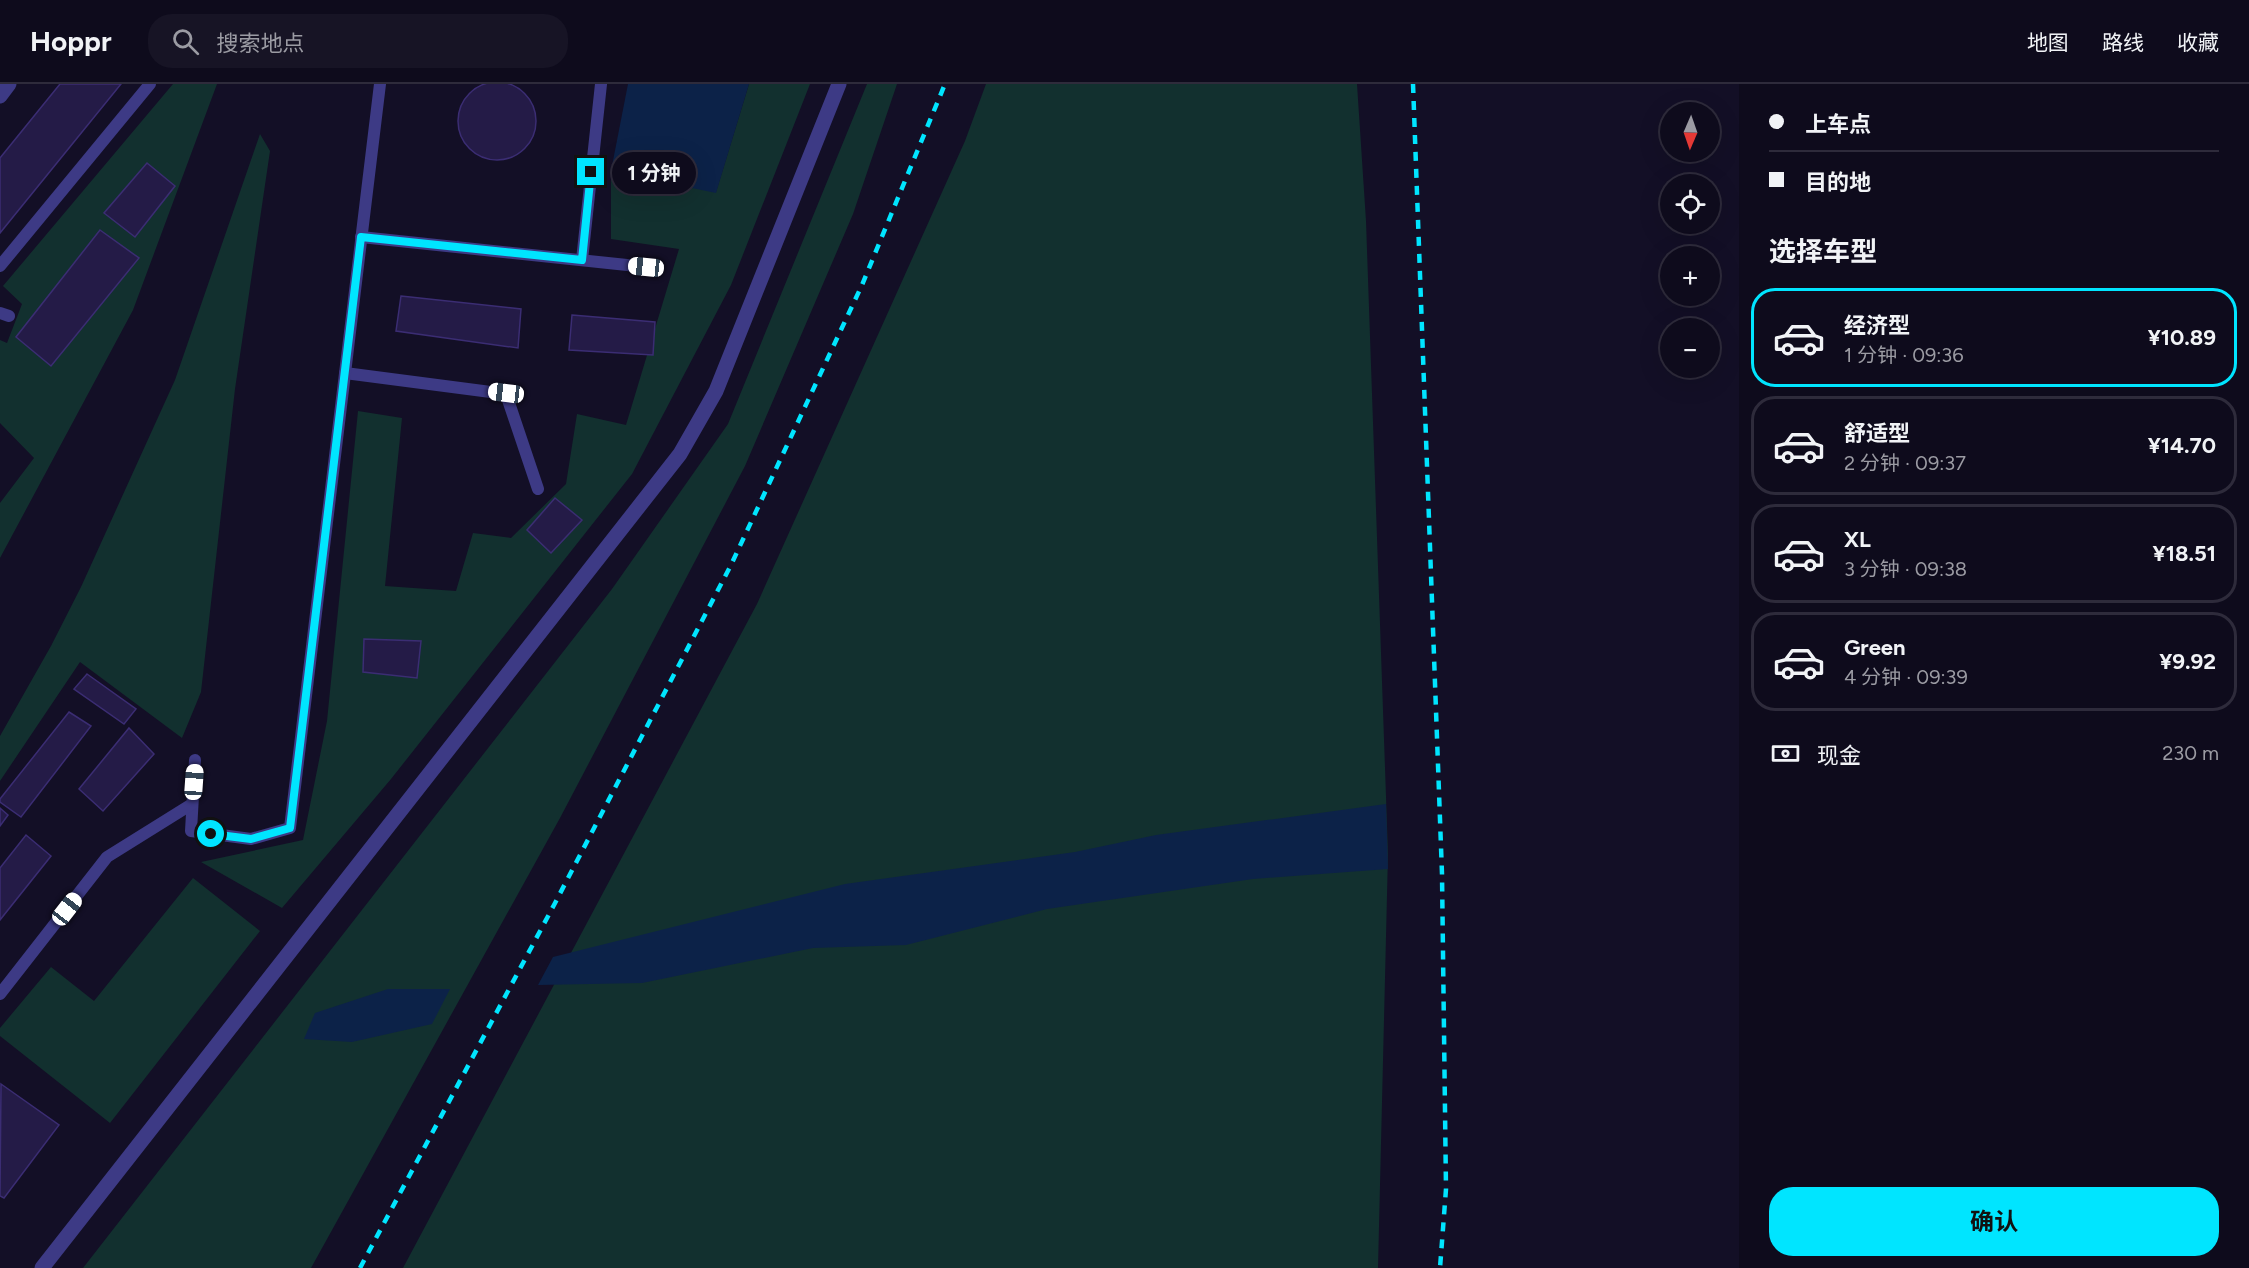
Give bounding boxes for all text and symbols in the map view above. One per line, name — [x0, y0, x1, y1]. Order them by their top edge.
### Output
search box — [148, 14, 568, 68]
text: Hoppr — [30, 24, 112, 58]
icon: search — [169, 25, 202, 58]
text: 搜索地点 — [217, 30, 305, 57]
text: 地图 — [2027, 30, 2069, 55]
text: 路线 — [2102, 30, 2144, 55]
text: 收藏 — [2177, 30, 2219, 55]
north arrow — [1660, 102, 1720, 162]
map controls — [1660, 102, 1720, 378]
text: 上车点 — [1805, 111, 1871, 138]
callout: 1 分钟 — [612, 151, 696, 193]
route end — [577, 158, 604, 185]
text: 1 分钟 — [627, 161, 681, 185]
text: 目的地 — [1805, 169, 1871, 196]
button: locate — [1660, 174, 1720, 234]
text: 选择车型 — [1769, 235, 1877, 268]
button: + — [1660, 246, 1720, 306]
car — [627, 256, 665, 278]
icon: car — [1772, 311, 1826, 365]
text: 经济型 — [1844, 312, 1910, 339]
button: − — [1660, 318, 1720, 378]
text: ¥10.89 — [2148, 324, 2216, 351]
text: 1 分钟 · 09:36 — [1844, 343, 1964, 367]
car — [487, 382, 525, 404]
icon: car — [1772, 419, 1826, 473]
text: 舒适型 — [1844, 420, 1910, 447]
text: ¥14.70 — [2148, 432, 2216, 459]
text: 2 分钟 · 09:37 — [1844, 451, 1966, 475]
text: XL — [1844, 526, 1871, 553]
icon: car — [1772, 527, 1826, 581]
text: ¥18.51 — [2153, 540, 2216, 567]
text: 3 分钟 · 09:38 — [1844, 557, 1967, 581]
text: Green — [1844, 634, 1906, 661]
icon: car — [1772, 635, 1826, 689]
text: ¥9.92 — [2159, 648, 2216, 675]
text: 4 分钟 · 09:39 — [1844, 665, 1968, 689]
icon: cash — [1769, 737, 1802, 770]
text: 230 m — [2162, 741, 2219, 765]
text: 现金 — [1817, 742, 1861, 769]
car — [184, 763, 204, 801]
route start — [197, 820, 224, 847]
car — [49, 889, 85, 929]
button: 确认 — [1769, 1187, 2219, 1256]

